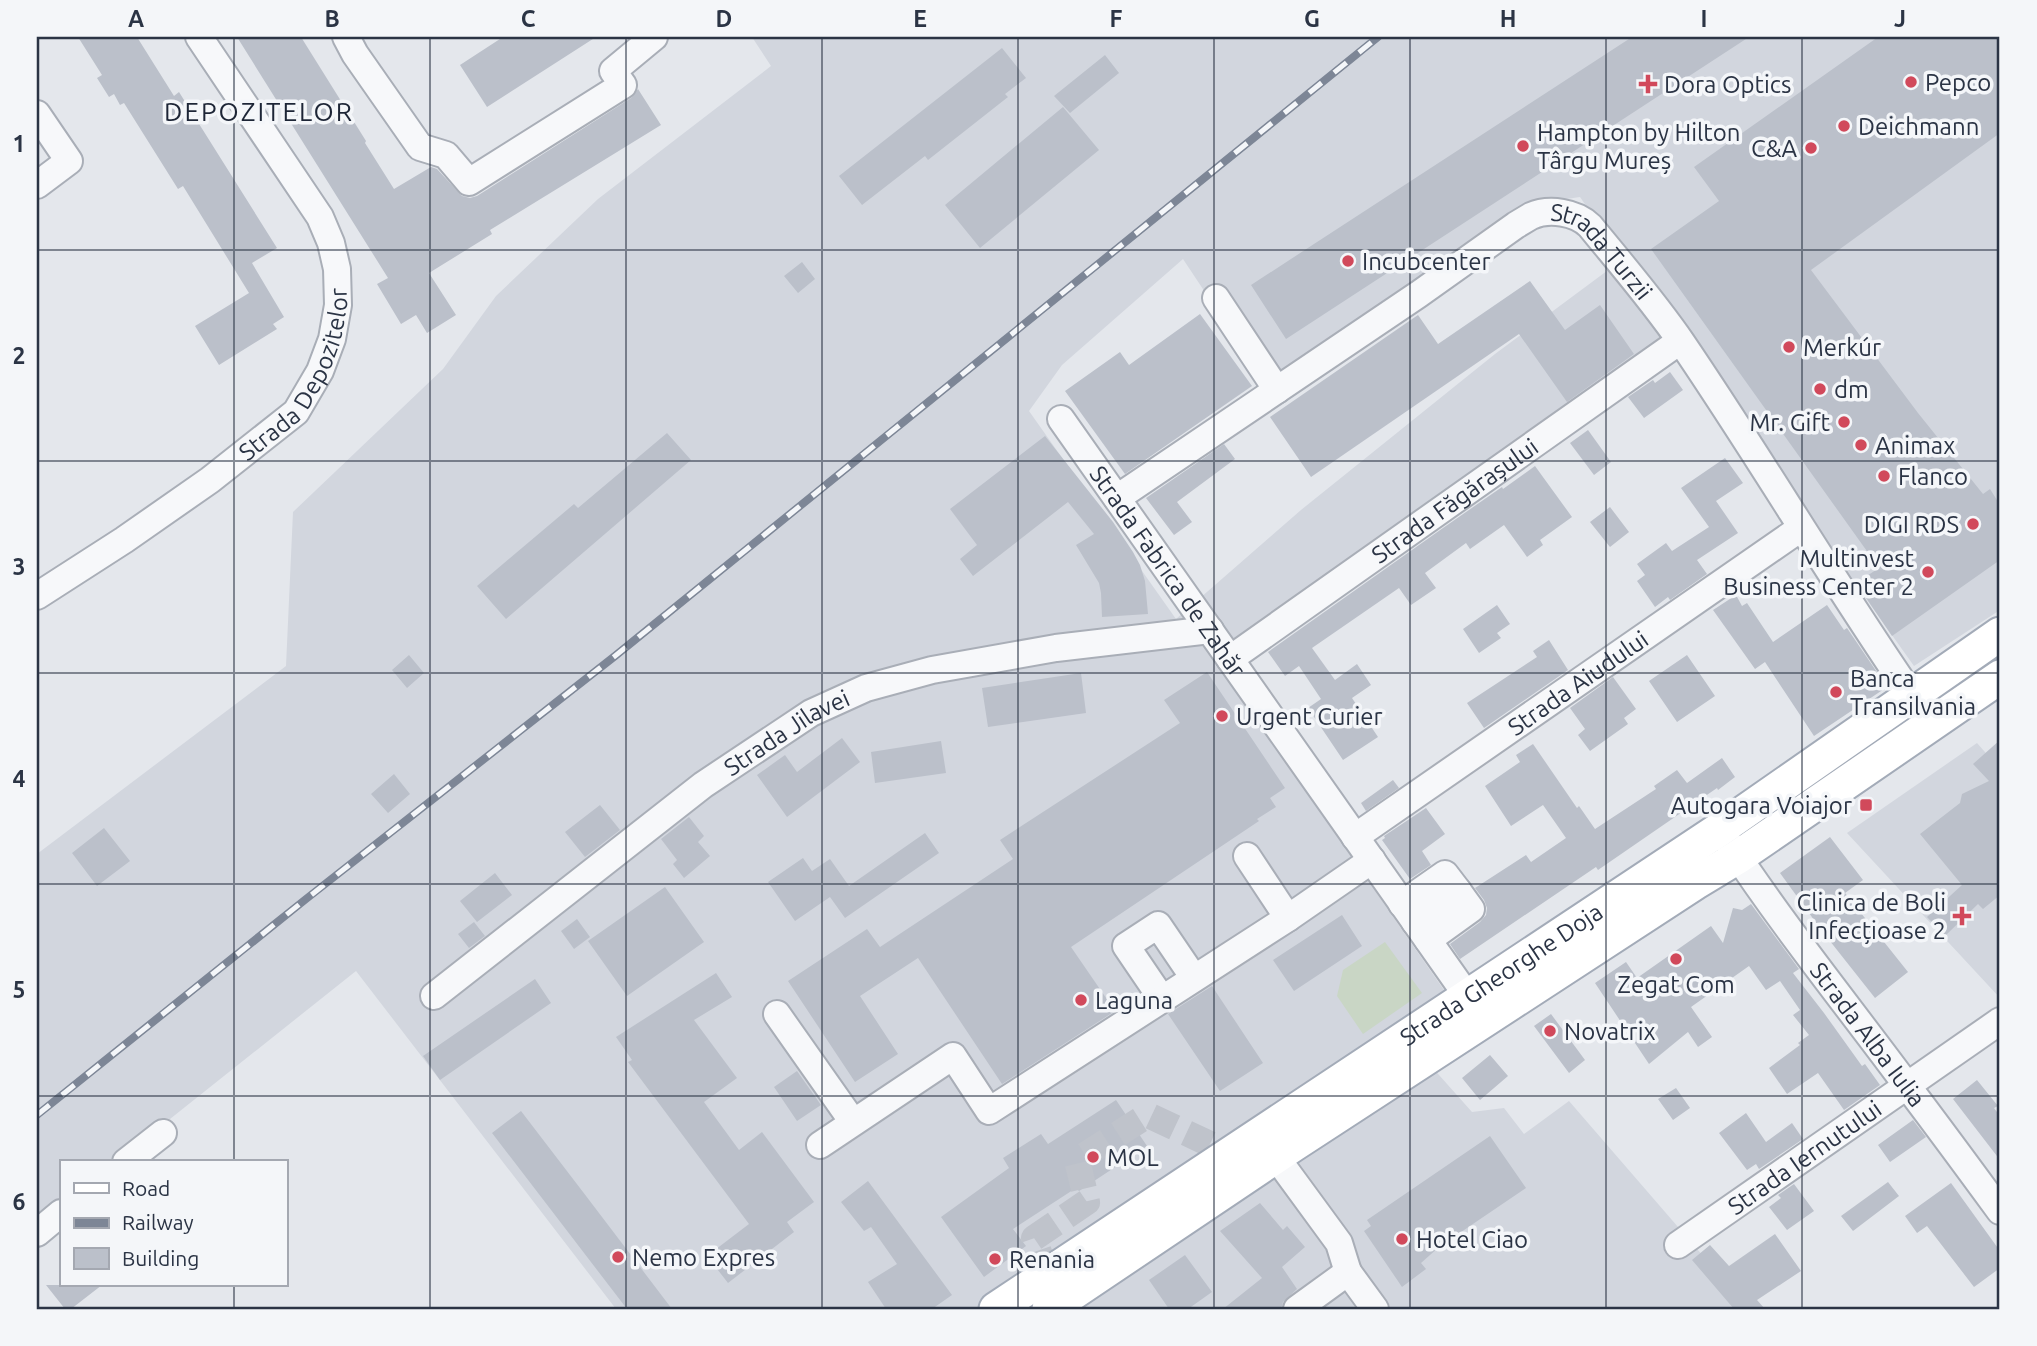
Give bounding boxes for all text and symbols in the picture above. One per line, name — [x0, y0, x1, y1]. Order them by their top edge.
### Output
text: A — [128, 6, 144, 31]
text: B — [324, 6, 340, 31]
text: C — [521, 6, 536, 31]
text: D — [716, 6, 732, 31]
text: E — [913, 6, 927, 31]
text: F — [1110, 6, 1123, 31]
text: G — [1304, 6, 1320, 31]
text: H — [1500, 6, 1516, 31]
text: I — [1701, 6, 1707, 31]
text: J — [1894, 6, 1906, 31]
place label: Pepco — [1925, 69, 1991, 96]
place label: Dora Optics — [1664, 71, 1791, 98]
marker: Dora Optics — [1638, 74, 1658, 94]
marker: Pepco — [1903, 74, 1919, 90]
district label: DEPOZITELOR — [164, 97, 354, 126]
place label: Deichmann — [1858, 113, 1979, 140]
marker: Deichmann — [1836, 118, 1852, 134]
place label: Hampton by Hilton Târgu Mureș — [1537, 119, 1740, 174]
text: 1 — [13, 131, 25, 156]
place label: C&A — [1751, 135, 1797, 162]
marker: Hampton by Hilton Târgu Mureș — [1515, 138, 1531, 154]
marker: C&A — [1803, 140, 1819, 156]
street label: Strada Turzii — [1550, 198, 1658, 305]
place label: Incubcenter — [1362, 248, 1491, 275]
marker: Incubcenter — [1340, 253, 1356, 269]
street label: Strada Depozitelor — [233, 288, 352, 465]
place label: Merkúr — [1803, 334, 1881, 361]
marker: Merkúr — [1781, 339, 1797, 355]
text: 2 — [13, 343, 25, 368]
place label: dm — [1834, 376, 1869, 403]
marker: dm — [1812, 381, 1828, 397]
place label: Mr. Gift — [1749, 409, 1831, 436]
marker: Mr. Gift — [1836, 414, 1852, 430]
street label: Strada Făgărașului — [1366, 432, 1543, 568]
place label: Animax — [1875, 432, 1955, 459]
marker: Animax — [1853, 437, 1869, 453]
street label: Strada Fabrica de Zahăr — [1085, 461, 1251, 682]
place label: Flanco — [1898, 463, 1968, 490]
marker: Flanco — [1876, 468, 1892, 484]
place label: DIGI RDS — [1864, 511, 1959, 538]
marker: DIGI RDS — [1965, 516, 1981, 532]
place label: Multinvest Business Center 2 — [1723, 545, 1915, 600]
text: 3 — [13, 554, 25, 579]
marker: Multinvest Business Center 2 — [1920, 564, 1936, 580]
street label: Strada Aiudului — [1503, 625, 1653, 740]
place label: Banca Transilvania — [1850, 665, 1976, 720]
street label: Strada Jilavei — [719, 684, 853, 781]
marker: Banca Transilvania — [1828, 684, 1844, 700]
place label: Urgent Curier — [1236, 703, 1383, 730]
marker: Urgent Curier — [1214, 708, 1230, 724]
text: 4 — [13, 766, 26, 791]
place label: Autogara Voiajor — [1671, 792, 1852, 819]
marker: Autogara Voiajor — [1858, 797, 1874, 813]
place label: Clinica de Boli Infecțioase 2 — [1797, 889, 1946, 944]
street label: Strada Gheorghe Doja — [1395, 897, 1607, 1051]
marker: Clinica de Boli Infecțioase 2 — [1952, 906, 1972, 926]
marker: Zegat Com — [1668, 951, 1684, 967]
street label: Strada Alba Iulia — [1805, 957, 1931, 1112]
place label: Zegat Com — [1617, 971, 1735, 998]
text: 5 — [13, 977, 25, 1002]
place label: Laguna — [1095, 987, 1173, 1014]
marker: Laguna — [1073, 992, 1089, 1008]
place label: Novatrix — [1564, 1018, 1656, 1045]
marker: Novatrix — [1542, 1023, 1558, 1039]
street label: Strada Iernutului — [1723, 1094, 1886, 1220]
place label: MOL — [1107, 1144, 1159, 1171]
marker: MOL — [1085, 1149, 1101, 1165]
legend — [60, 1160, 287, 1286]
text: Road — [122, 1176, 170, 1200]
text: 6 — [13, 1189, 26, 1214]
text: Railway — [122, 1210, 194, 1234]
place label: Hotel Ciao — [1416, 1226, 1528, 1253]
marker: Hotel Ciao — [1394, 1231, 1410, 1247]
place label: Nemo Expres — [632, 1244, 775, 1271]
text: Building — [122, 1246, 199, 1270]
place label: Renania — [1009, 1246, 1095, 1273]
marker: Nemo Expres — [610, 1249, 626, 1265]
marker: Renania — [987, 1251, 1003, 1267]

